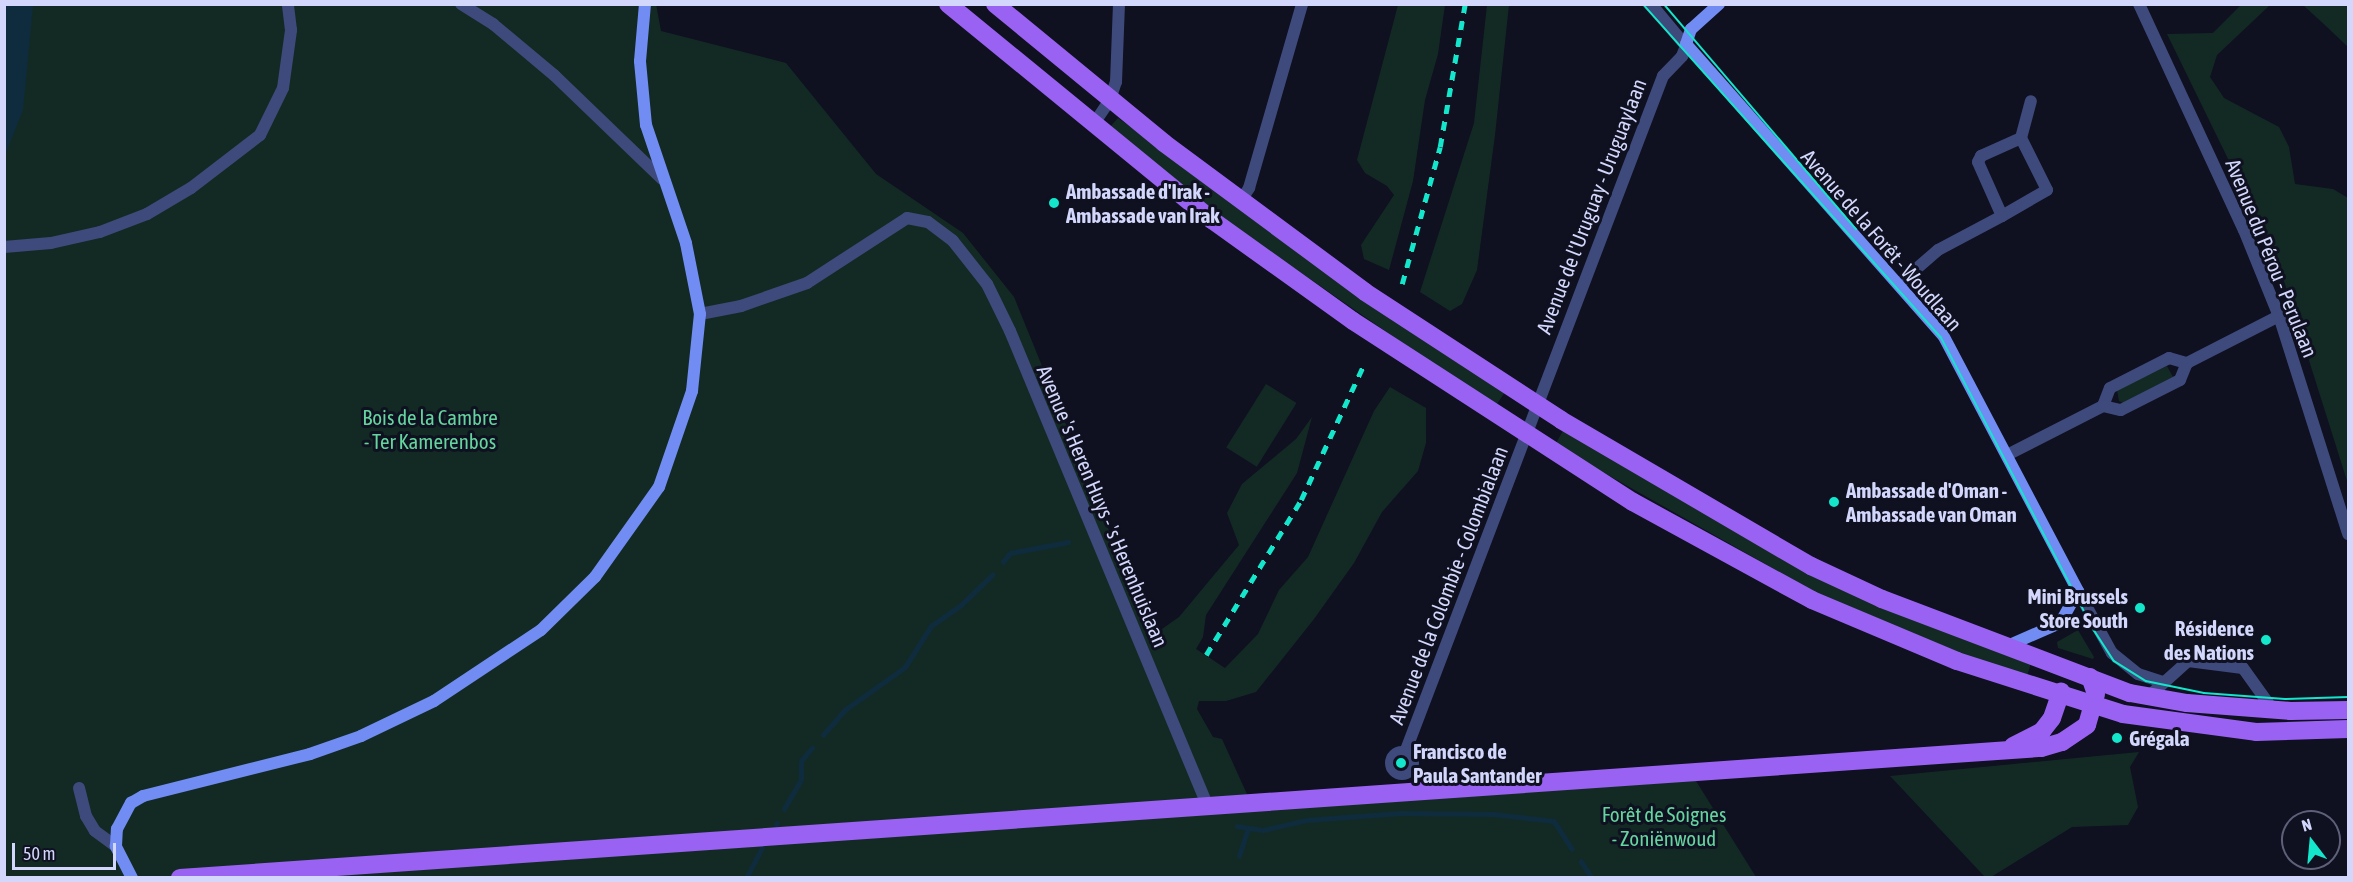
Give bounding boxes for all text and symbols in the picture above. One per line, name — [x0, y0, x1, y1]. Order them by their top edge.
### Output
street label: Avenue de l'Uruguay - Uruguaylaan — [1531, 75, 1651, 337]
street label: Avenue de la Forêt - Woudlaan — [1796, 144, 1968, 336]
street label: Avenue du Pérou - Perulaan — [2221, 155, 2323, 361]
place label: Ambassade d'Irak - Ambassade van Irak — [1066, 178, 1219, 228]
marker: Ambassade d'Irak - Ambassade van Irak — [1047, 196, 1061, 210]
street label: Avenue 's Heren Huys - 's Herenhuislaan — [1032, 361, 1174, 651]
park label: Bois de la Cambre - Ter Kamerenbos — [362, 404, 498, 454]
street label: Avenue de la Colombie - Colombialaan — [1383, 442, 1513, 728]
place label: Ambassade d'Oman - Ambassade van Oman — [1846, 477, 2017, 527]
marker: Ambassade d'Oman - Ambassade van Oman — [1827, 495, 1841, 509]
place label: Mini Brussels Store South — [2028, 583, 2128, 633]
marker: Mini Brussels Store South — [2133, 601, 2147, 615]
place label: Résidence des Nations — [2164, 615, 2254, 665]
marker: Résidence des Nations — [2259, 633, 2273, 647]
place label: Grégala — [2129, 725, 2190, 751]
marker: Grégala — [2110, 731, 2124, 745]
place label: Francisco de Paula Santander — [1413, 738, 1541, 788]
marker: Francisco de Paula Santander — [1394, 756, 1408, 770]
park label: Forêt de Soignes - Zoniënwoud — [1602, 801, 1726, 851]
north arrow — [2281, 810, 2341, 870]
text: N — [2300, 815, 2314, 835]
scale bar — [15, 831, 118, 869]
text: 50 m — [23, 843, 55, 864]

